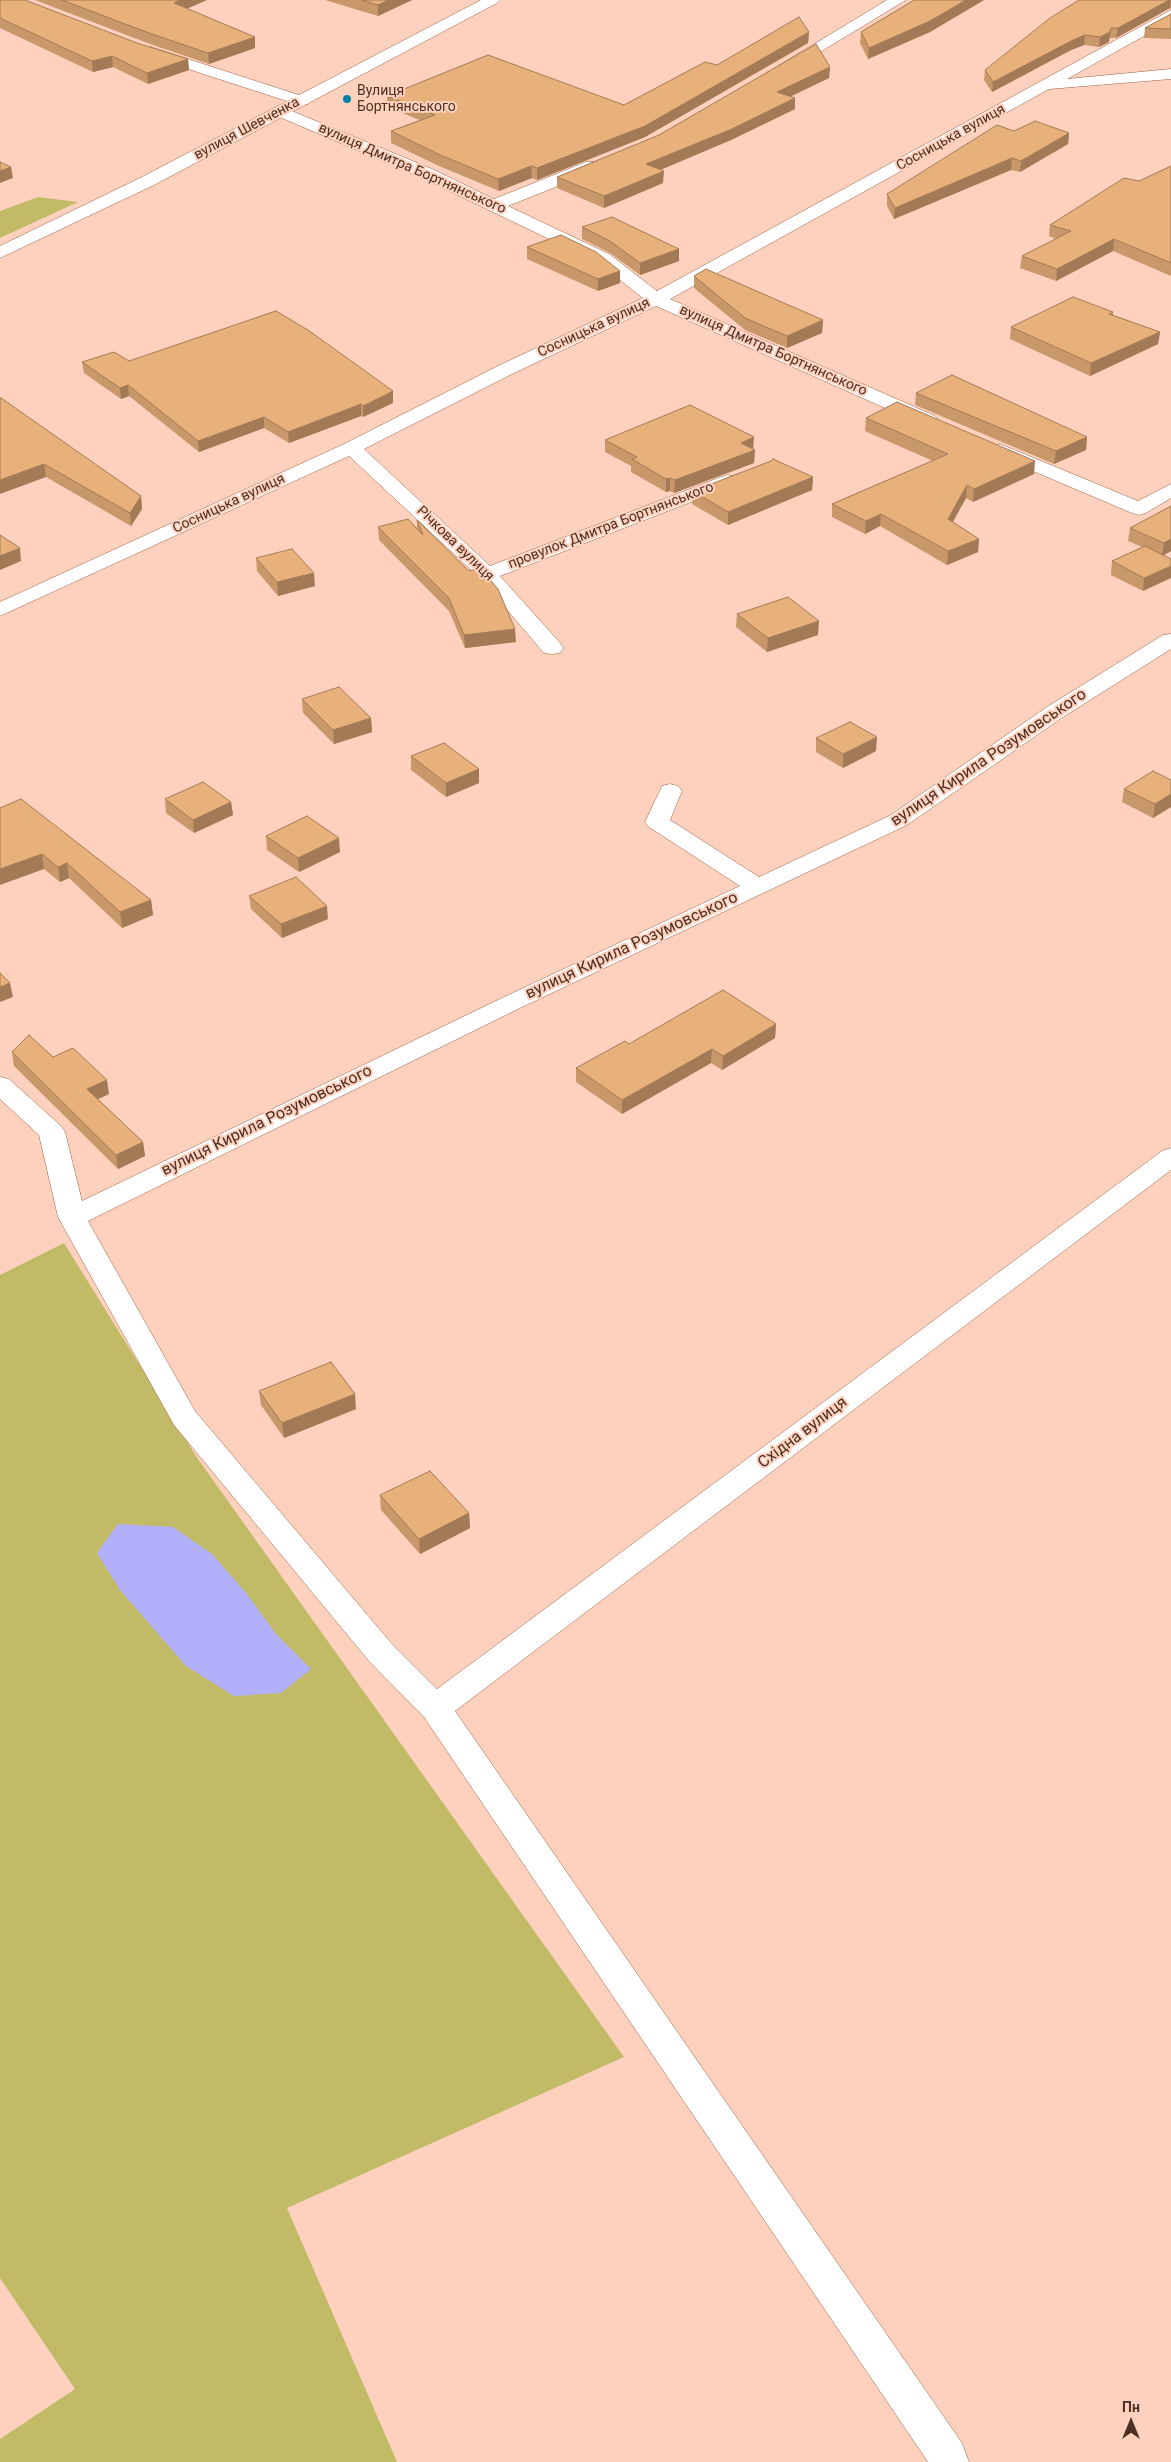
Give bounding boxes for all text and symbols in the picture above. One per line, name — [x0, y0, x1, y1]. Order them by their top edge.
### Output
place label: Вулиця Бортнянського — [357, 83, 456, 115]
marker: Вулиця Бортнянського — [341, 93, 353, 105]
street label: вулиця Шевченка — [191, 94, 303, 164]
street label: Сосницька вулиця — [894, 101, 1008, 175]
street label: вулиця Дмитра Бортнянського — [316, 120, 508, 218]
street label: Сосницька вулиця — [535, 295, 653, 361]
street label: вулиця Дмитра Бортнянського — [677, 302, 869, 400]
street label: Сосницька вулиця — [170, 471, 288, 537]
street label: провулок Дмитра Бортнянського — [506, 479, 716, 573]
street label: Річкова вулиця — [413, 503, 497, 585]
street label: вулиця Кирила Розумовського — [887, 685, 1091, 831]
street label: вулиця Кирила Розумовського — [523, 888, 741, 1004]
street label: вулиця Кирила Розумовського — [159, 1062, 375, 1180]
street label: Східна вулиця — [755, 1393, 851, 1473]
north arrow — [1106, 2397, 1156, 2447]
text: Пн — [1122, 2399, 1140, 2415]

